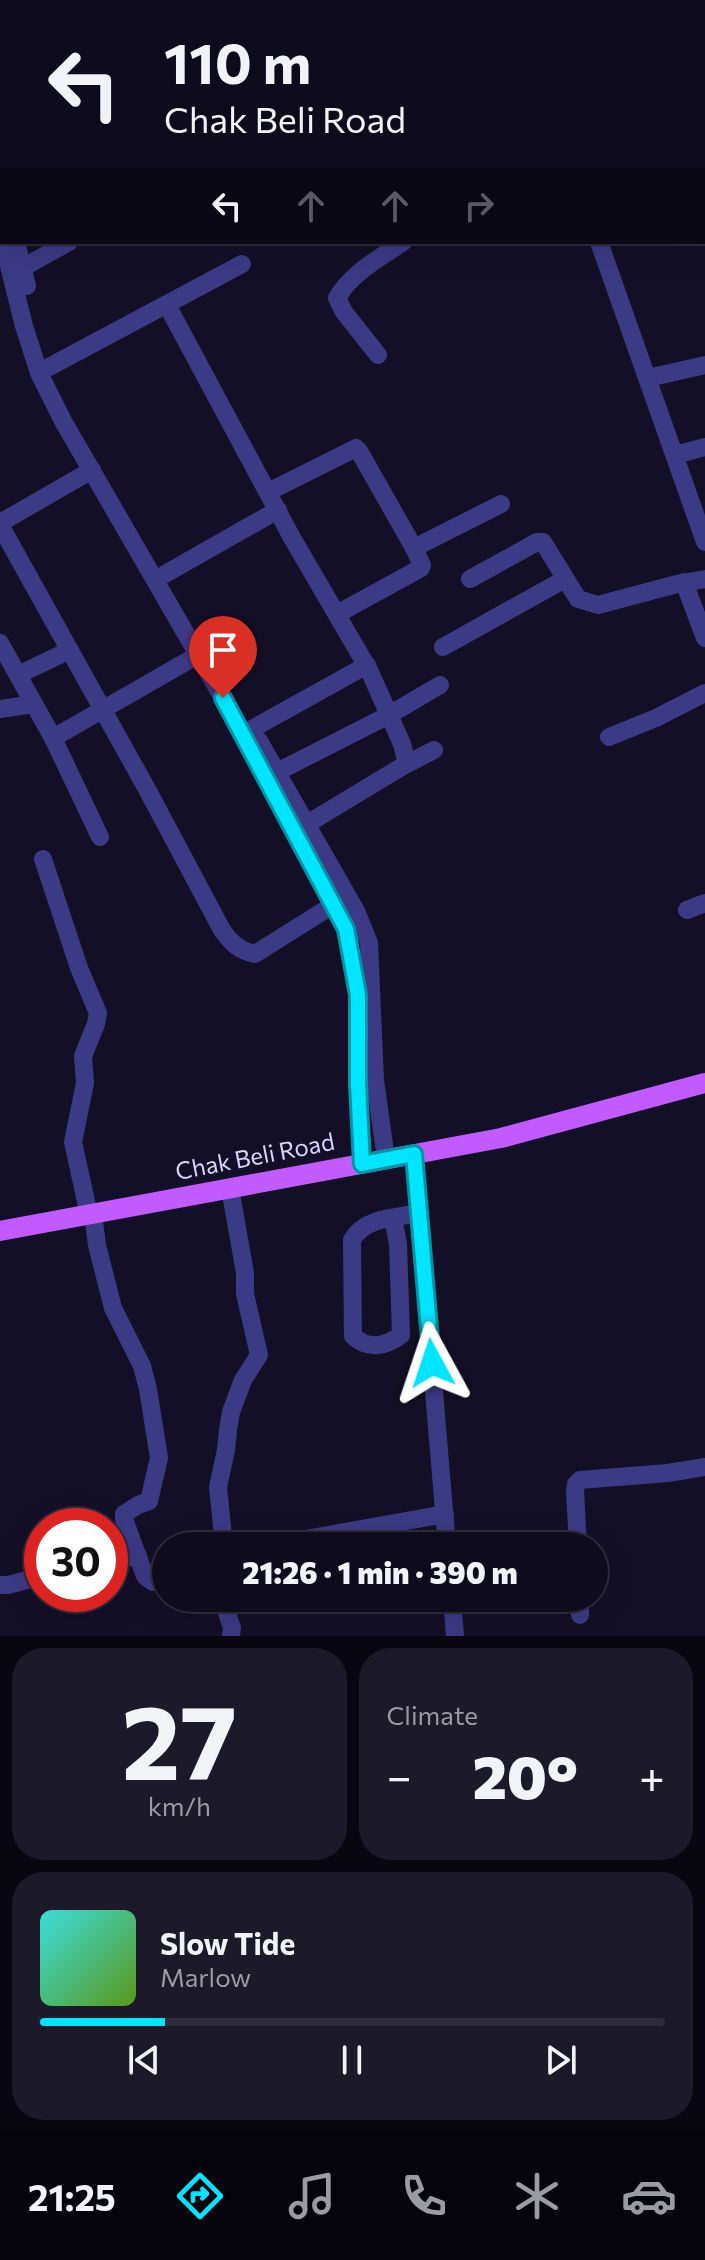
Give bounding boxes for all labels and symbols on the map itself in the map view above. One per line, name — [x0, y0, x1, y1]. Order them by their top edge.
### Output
pin — [189, 616, 257, 698]
street label: Chak Beli Road — [173, 1126, 337, 1185]
position arrow — [390, 1321, 474, 1405]
speed limit sign: 30 — [24, 1508, 128, 1612]

